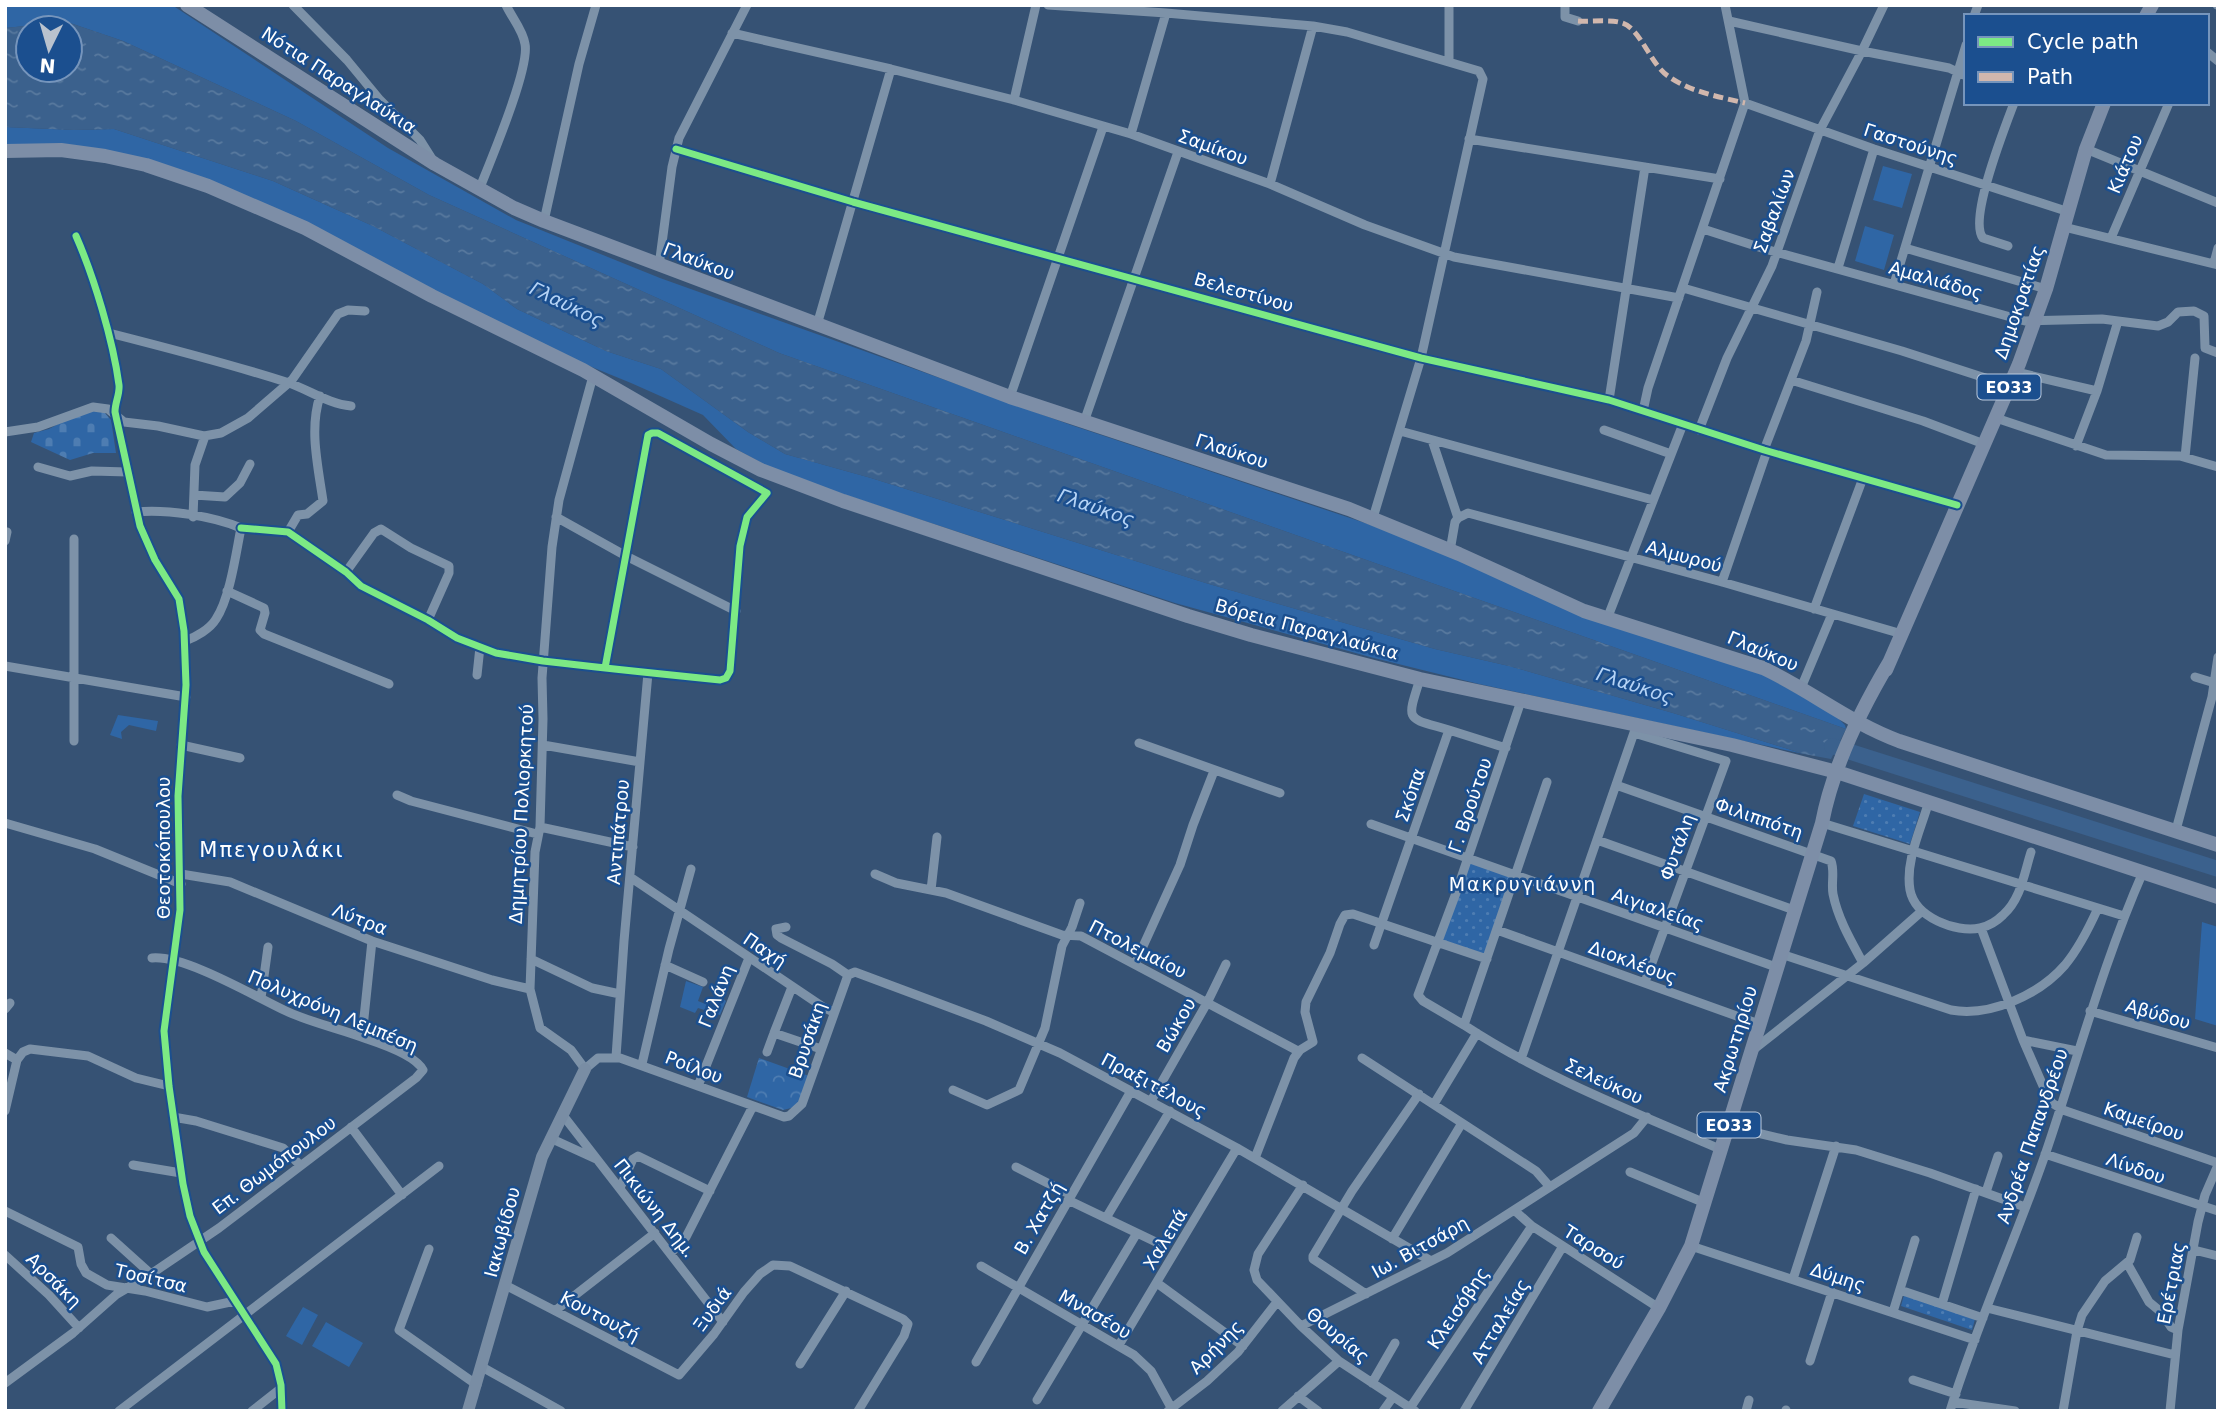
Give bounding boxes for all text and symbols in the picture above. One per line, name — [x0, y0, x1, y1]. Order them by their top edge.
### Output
north arrow — [14, 14, 84, 84]
legend — [1964, 14, 2209, 105]
street label: Νότια Παραγλαύκια — [258, 22, 420, 138]
text: Cycle path — [2027, 30, 2139, 54]
text: N — [39, 54, 56, 78]
text: Path — [2027, 65, 2073, 89]
street label: Γαστούνης — [1861, 119, 1961, 169]
street label: Σαμίκου — [1175, 125, 1251, 169]
street label: Κιάτου — [2103, 131, 2147, 197]
street label: Σαβαλίων — [1749, 166, 1799, 256]
street label: Γλαύκου — [660, 238, 738, 284]
street label: Δημοκρατίας — [1990, 242, 2048, 362]
street label: Αμαλιάδος — [1887, 257, 1985, 303]
street label: Βελεστίνου — [1192, 268, 1296, 316]
water label: Γλαύκος — [527, 277, 607, 331]
road number: ΕΟ33 — [1978, 374, 2040, 400]
street label: Γλαύκου — [1193, 429, 1271, 473]
water label: Γλαύκος — [1055, 484, 1137, 530]
street label: Αλμυρού — [1644, 536, 1724, 576]
street label: Βόρεια Παραγλαύκια — [1213, 594, 1401, 664]
street label: Γλαύκου — [1724, 627, 1802, 675]
water label: Γλαύκος — [1594, 662, 1676, 708]
street label: Δημητρίου Πολιορκητού — [505, 704, 537, 924]
street label: Γ. Βρούτου — [1444, 755, 1496, 855]
street label: Σκόπα — [1391, 765, 1429, 825]
street label: Θεοτοκόπουλου — [153, 777, 174, 919]
street label: Αντιπάτρου — [603, 778, 633, 886]
street label: Φιλιππότη — [1712, 793, 1806, 843]
street label: Φυτάλη — [1655, 811, 1699, 883]
district label: Μπεγουλάκι — [199, 838, 345, 862]
district label: Μακρυγιάννη — [1449, 873, 1597, 895]
street label: Αιγιαλείας — [1609, 883, 1707, 935]
street label: Λύτρα — [330, 899, 390, 939]
street label: Πτολεμαίου — [1086, 915, 1190, 983]
street label: Παχή — [740, 928, 790, 972]
street label: Διοκλέους — [1586, 936, 1680, 988]
street label: Γαλάνη — [694, 962, 738, 1030]
street label: Πολυχρόνη Λεμπέση — [245, 966, 421, 1056]
street label: Ακρωτηρίου — [1709, 983, 1761, 1095]
street label: Βώκου — [1152, 994, 1200, 1056]
street label: Αβύδου — [2123, 995, 2193, 1033]
street label: Βρυσάκη — [784, 999, 830, 1081]
street label: Ροίλου — [662, 1046, 726, 1088]
street label: Ανδρέα Παπανδρέου — [1992, 1046, 2072, 1226]
street label: Πραξιτέλους — [1098, 1048, 1210, 1122]
street label: Σελεύκου — [1562, 1054, 1646, 1108]
street label: Καμείρου — [2101, 1097, 2187, 1145]
street label: Επ. Θωμόπουλου — [208, 1112, 340, 1218]
road number: ΕΟ33 — [1698, 1112, 1760, 1138]
street label: Λίνδου — [2104, 1148, 2168, 1188]
street label: Πικιώνη Δημ. — [610, 1154, 700, 1262]
street label: Β. Χατζή — [1010, 1178, 1068, 1258]
street label: Ιακωβίδου — [480, 1184, 524, 1280]
street label: Χαλεπά — [1139, 1205, 1191, 1273]
street label: Ιω. Βιτσάρη — [1368, 1212, 1472, 1282]
street label: Ταρσού — [1559, 1220, 1628, 1274]
street label: Ερέτριας — [2153, 1240, 2189, 1326]
street label: Αρσάκη — [22, 1248, 86, 1312]
street label: Δύμης — [1808, 1258, 1868, 1296]
street label: Τοσίτσα — [112, 1259, 189, 1297]
street label: Κλεισόβης — [1423, 1263, 1493, 1353]
street label: Ατταλείας — [1467, 1275, 1533, 1367]
street label: Ξυδιά — [689, 1282, 735, 1336]
street label: Μνασέου — [1055, 1285, 1135, 1343]
street label: Κουτουζή — [557, 1286, 643, 1346]
street label: Θουρίας — [1302, 1303, 1374, 1367]
street label: Αρήνης — [1185, 1316, 1247, 1378]

